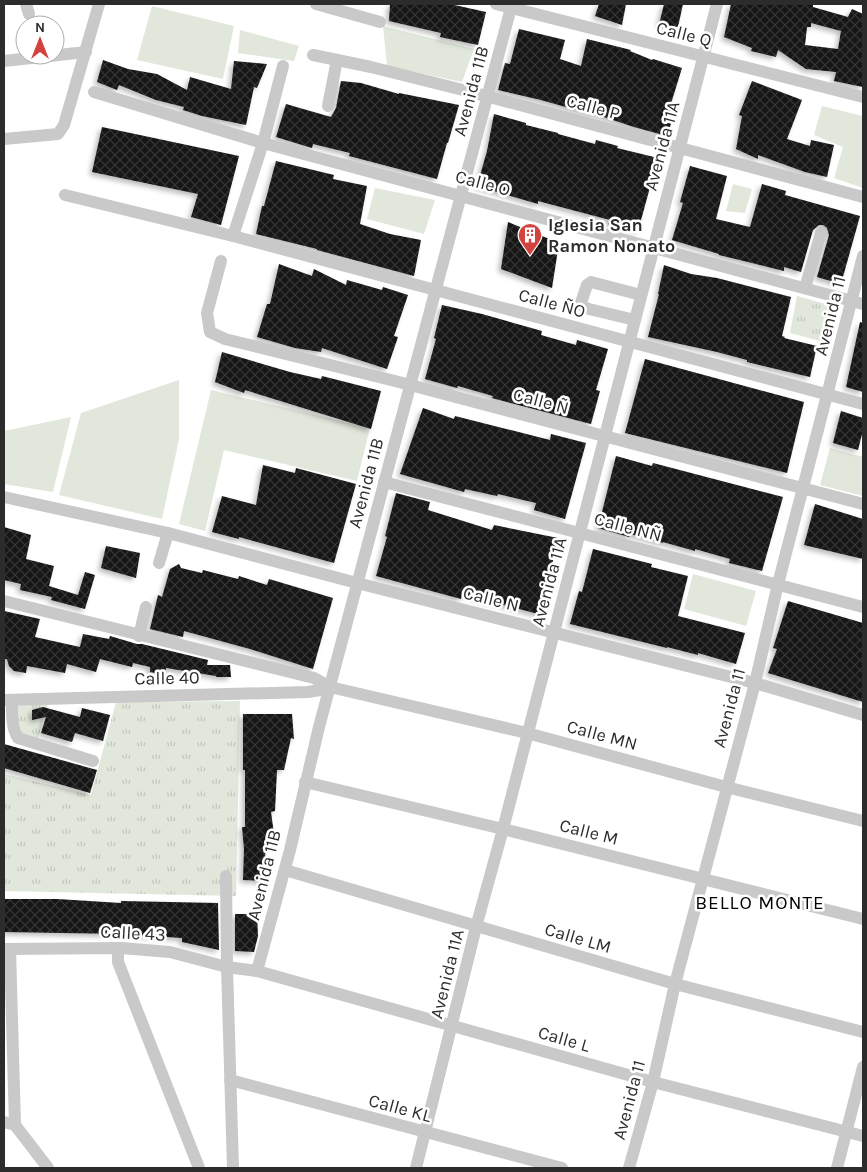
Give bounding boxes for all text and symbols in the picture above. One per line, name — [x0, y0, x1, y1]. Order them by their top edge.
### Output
north arrow — [15, 15, 65, 65]
street label: Calle Q — [654, 17, 714, 51]
text: N — [35, 19, 45, 36]
street label: Avenida 11B — [448, 44, 494, 138]
street label: Calle P — [564, 89, 622, 125]
street label: Avenida 11A — [640, 99, 684, 193]
street label: Calle O — [453, 165, 513, 201]
place label: Iglesia San Ramon Nonato — [548, 214, 675, 257]
building icon: Iglesia San Ramon Nonato — [517, 222, 543, 256]
street label: Avenida 11 — [810, 274, 850, 358]
street label: Calle ÑO — [516, 284, 588, 322]
street label: Calle Ñ — [511, 383, 571, 419]
street label: Avenida 11B — [343, 436, 389, 530]
street label: Calle NÑ — [592, 507, 664, 547]
street label: Avenida 11A — [527, 535, 571, 629]
street label: Calle N — [461, 581, 521, 617]
street label: Calle 40 — [134, 666, 200, 690]
street label: Avenida 11 — [708, 666, 750, 750]
street label: Calle MN — [564, 715, 640, 755]
street label: Calle M — [557, 814, 621, 850]
street label: Avenida 11B — [242, 828, 286, 922]
district label: BELLO MONTE — [695, 892, 825, 914]
street label: Calle LM — [542, 918, 614, 958]
street label: Calle 43 — [100, 920, 166, 946]
street label: Avenida 11A — [425, 927, 469, 1021]
street label: Calle L — [536, 1021, 593, 1057]
street label: Avenida 11 — [608, 1058, 650, 1142]
street label: Calle KL — [366, 1089, 434, 1127]

